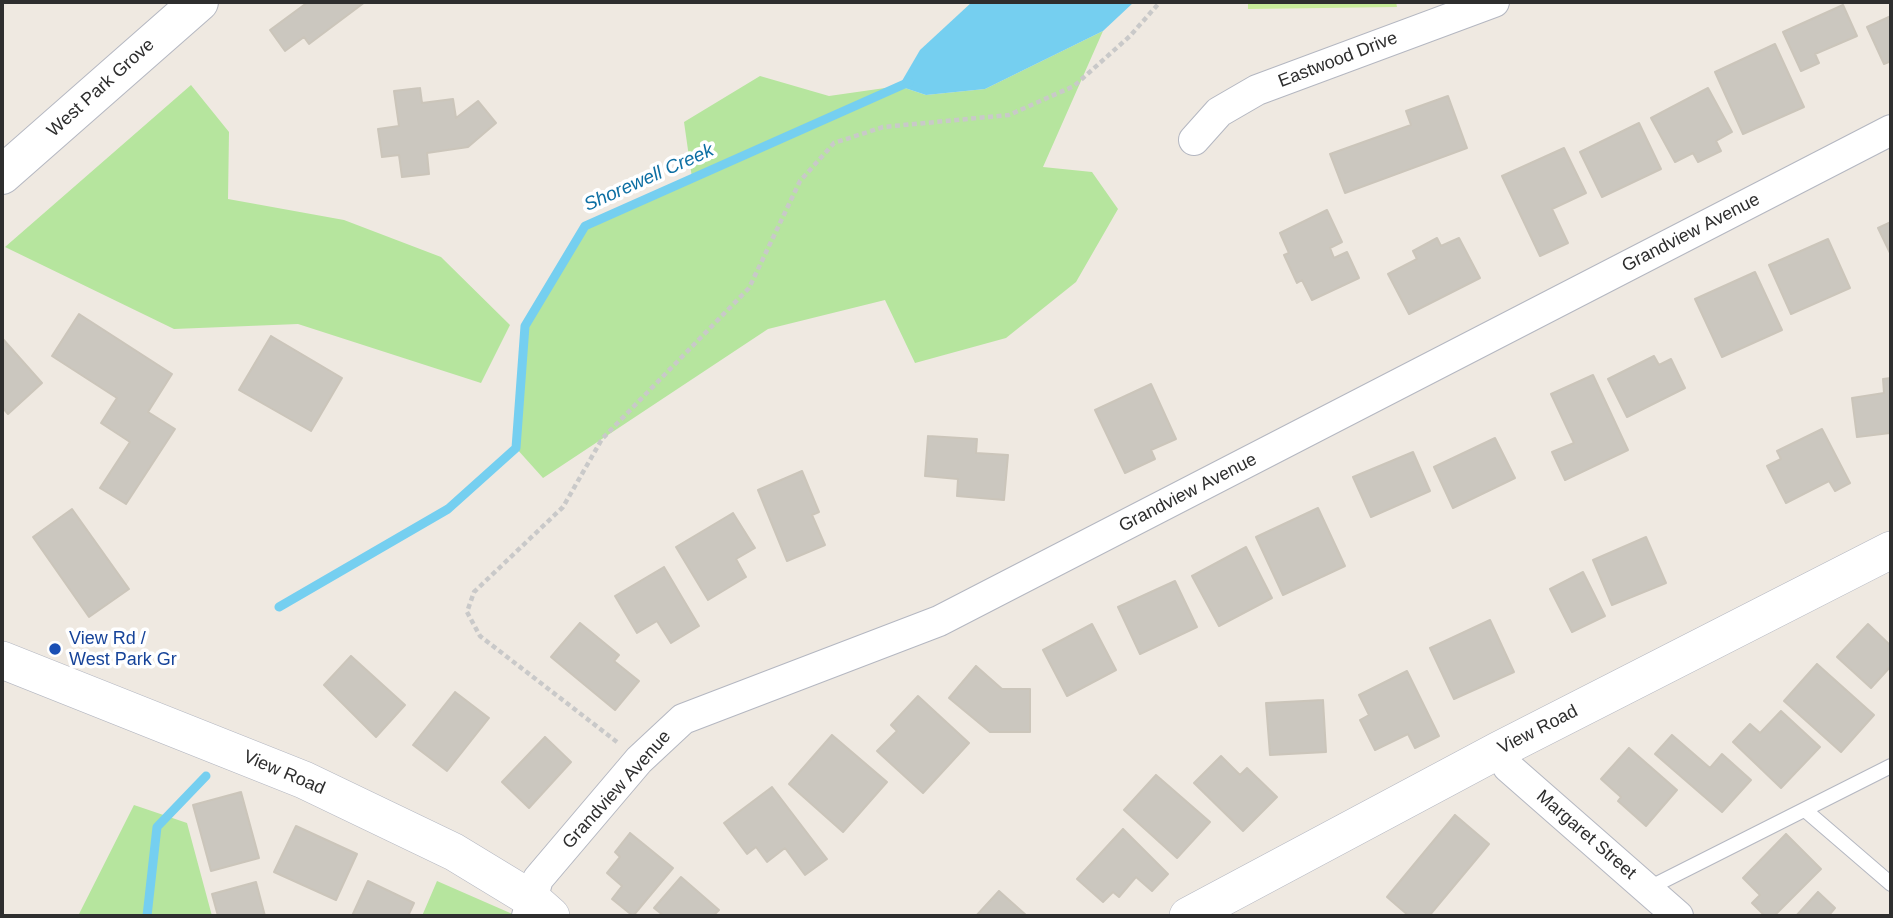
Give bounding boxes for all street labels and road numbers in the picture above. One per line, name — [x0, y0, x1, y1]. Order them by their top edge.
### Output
street label: Eastwood Drive — [1275, 27, 1401, 93]
street label: West Park Grove — [43, 34, 159, 142]
street label: Grandview Avenue — [1618, 189, 1764, 277]
street label: Grandview Avenue — [1115, 449, 1261, 537]
street label: View Road — [1494, 701, 1582, 759]
street label: Grandview Avenue — [558, 726, 676, 854]
street label: View Road — [240, 746, 328, 800]
street label: Margaret Street — [1532, 786, 1640, 884]

